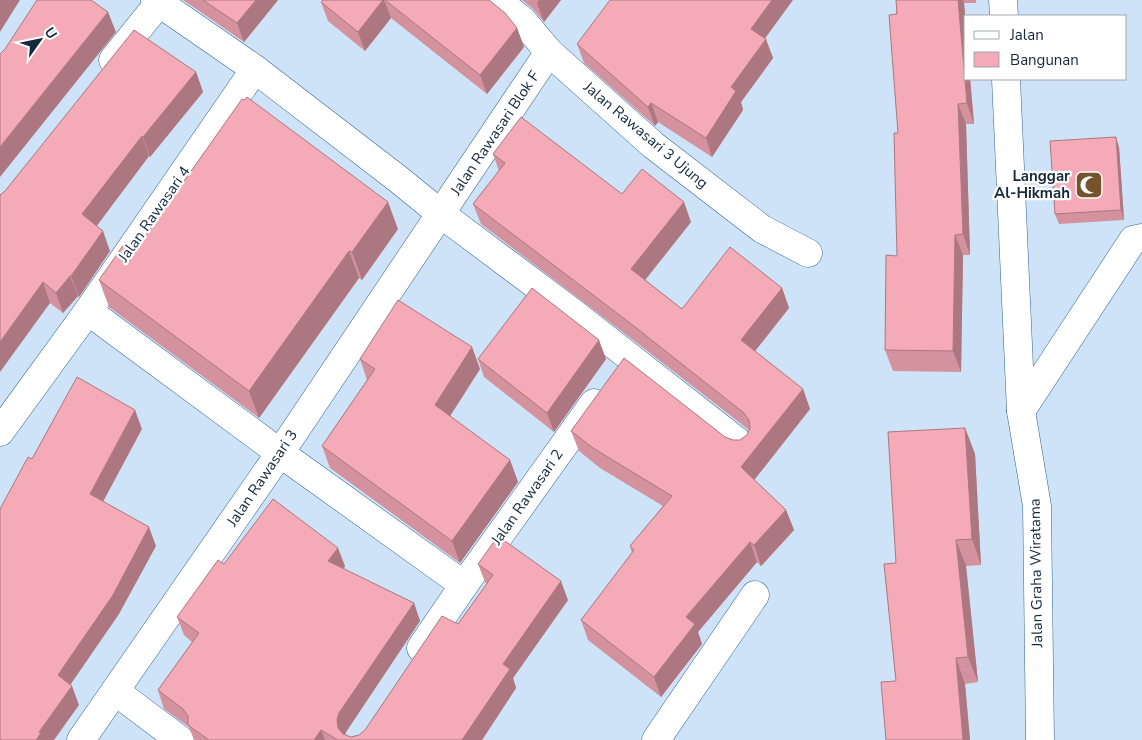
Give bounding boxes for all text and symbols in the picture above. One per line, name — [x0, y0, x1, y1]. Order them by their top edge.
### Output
north arrow — [15, 15, 65, 65]
legend — [964, 15, 1127, 80]
text: U — [40, 24, 61, 43]
text: Jalan — [1009, 25, 1044, 45]
text: Bangunan — [1010, 50, 1079, 70]
street label: Jalan Rawasari Blok F — [445, 67, 544, 200]
street label: Jalan Rawasari 3 Ujung — [579, 76, 712, 193]
street label: Jalan Rawasari 4 — [113, 162, 195, 267]
place label: Langgar Al-Hikmah — [994, 166, 1070, 203]
mosque icon: Langgar Al-Hikmah — [1074, 170, 1104, 200]
street label: Jalan Rawasari 3 — [222, 426, 302, 531]
street label: Jalan Rawasari 2 — [486, 445, 568, 550]
street label: Jalan Graha Wiratama — [1025, 498, 1047, 649]

